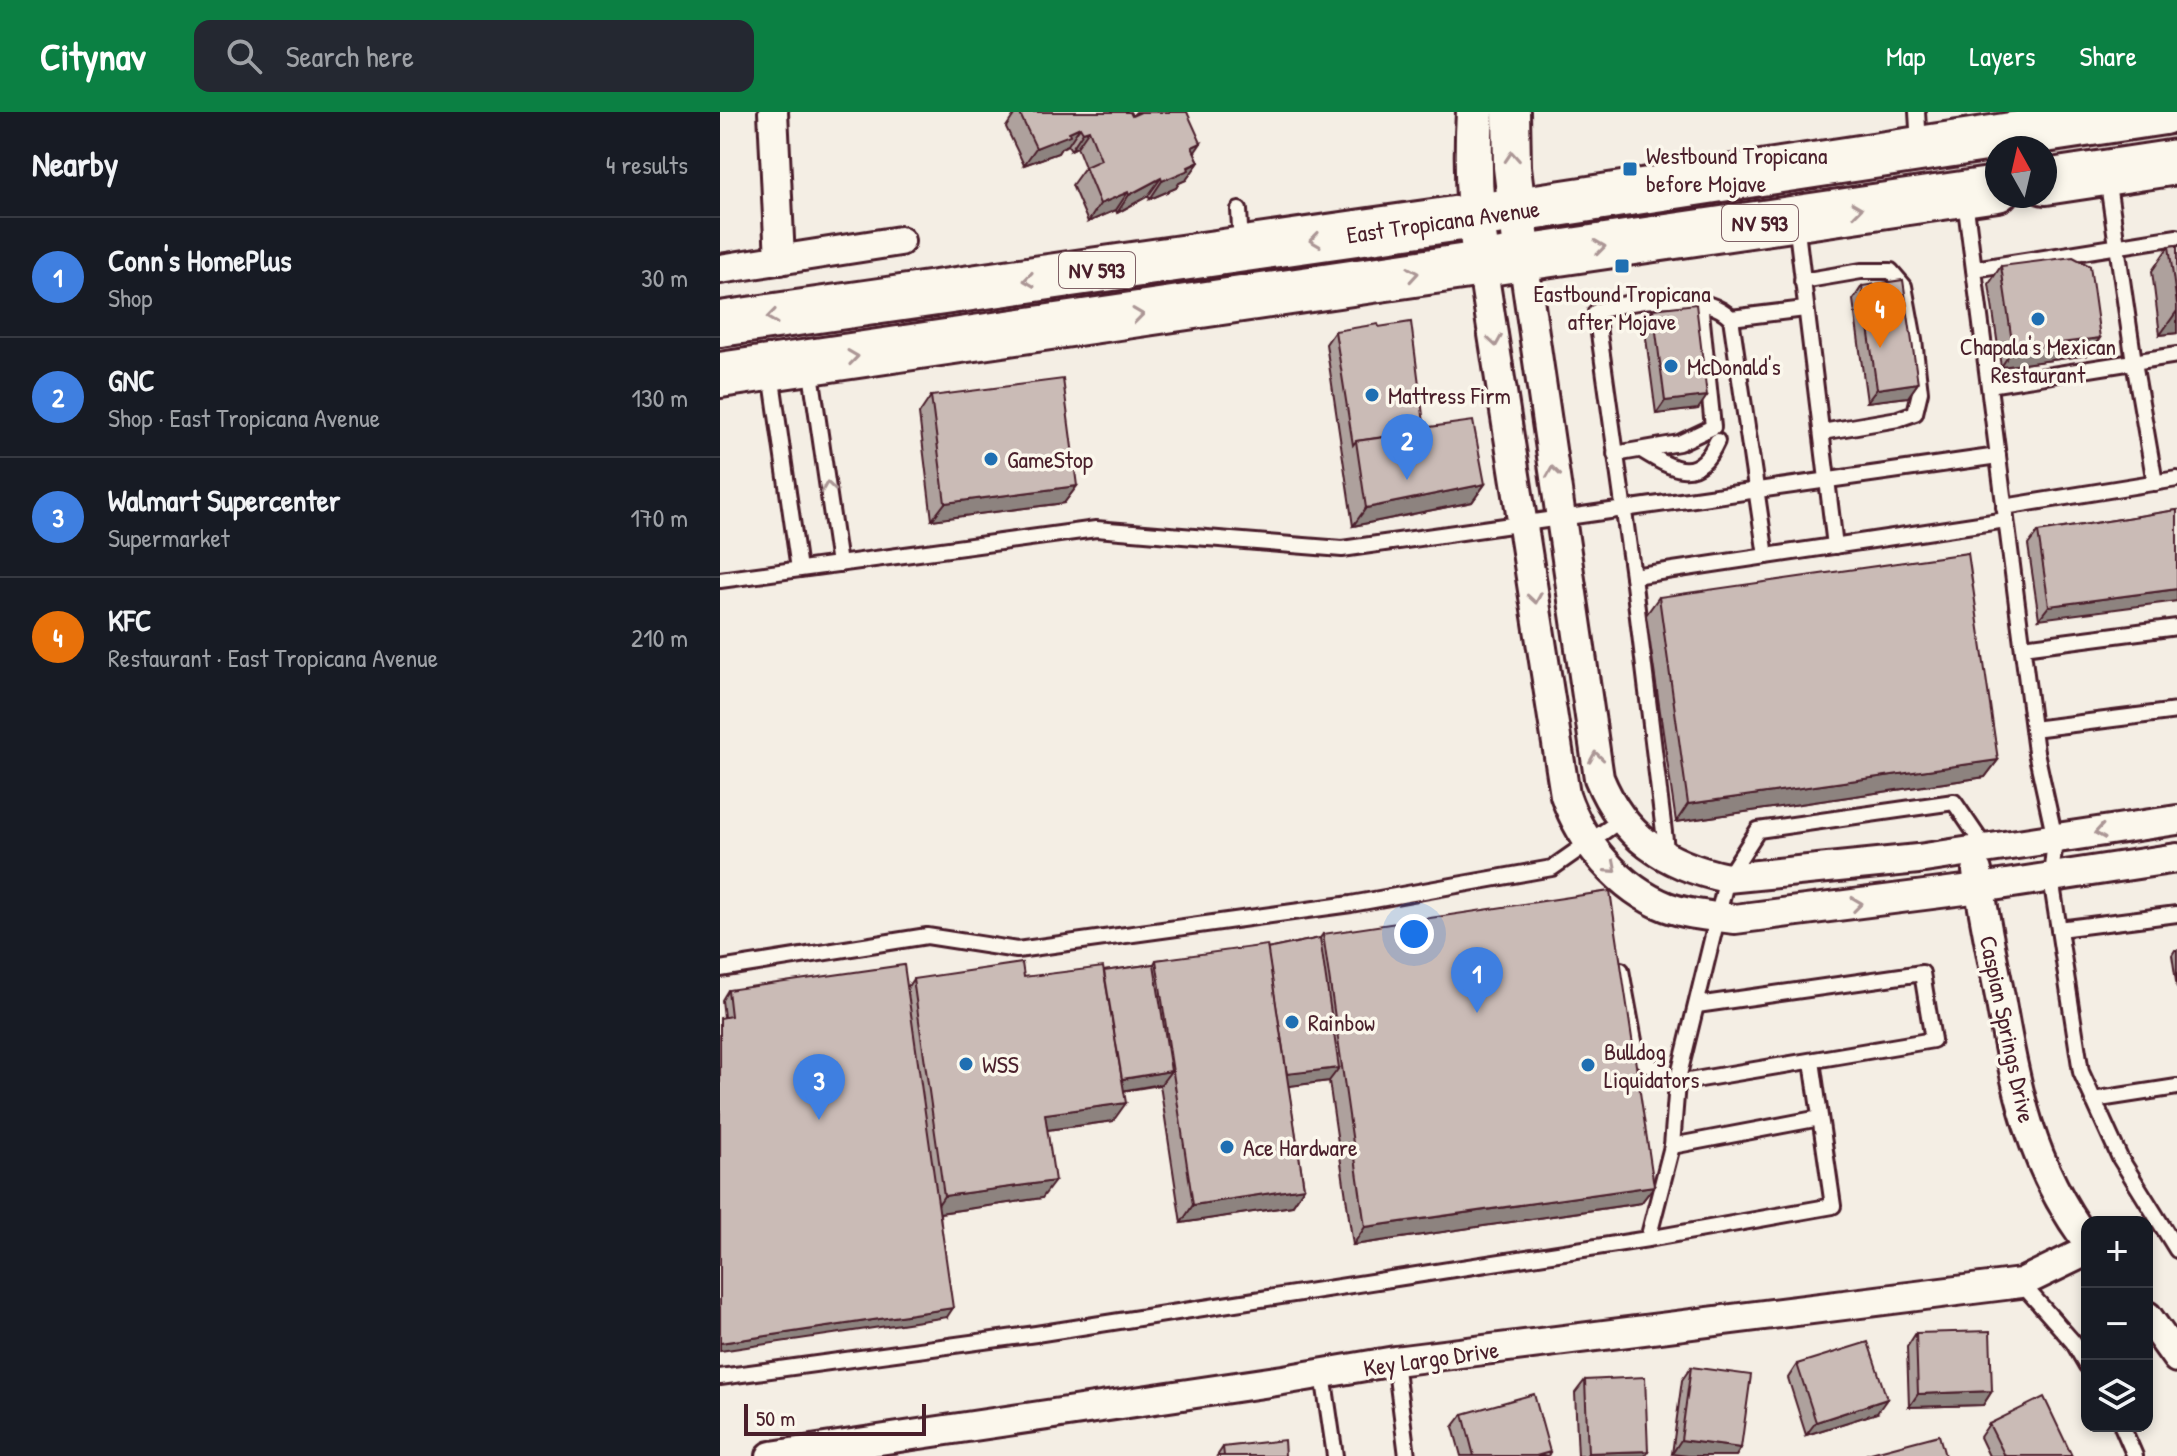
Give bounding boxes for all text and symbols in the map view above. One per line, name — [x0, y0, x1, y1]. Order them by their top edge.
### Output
search box — [194, 20, 754, 92]
text: Citynav — [40, 30, 146, 82]
icon: search — [222, 34, 266, 78]
text: Search here — [286, 36, 414, 76]
text: Map — [1886, 37, 1926, 75]
text: Layers — [1970, 37, 2035, 75]
text: Share — [2079, 37, 2137, 75]
north arrow — [1985, 136, 2057, 208]
place label: Westbound Tropicana before Mojave — [1646, 139, 1828, 199]
text: Nearby — [32, 141, 118, 187]
text: 4 results — [606, 147, 688, 182]
one-way arrow — [1504, 150, 1521, 163]
marker: Westbound Tropicana before Mojave — [1621, 160, 1639, 178]
street label: East Tropicana Avenue — [1345, 192, 1542, 250]
one-way arrow — [1850, 201, 1864, 218]
road number: NV 593 — [1722, 205, 1798, 241]
one-way arrow — [1308, 231, 1321, 248]
one-way arrow — [1593, 239, 1607, 256]
text: Conn's HomePlus — [108, 240, 291, 280]
road number: NV 593 — [1059, 252, 1135, 288]
marker: Eastbound Tropicana after Mojave — [1613, 257, 1631, 275]
text: 1 — [53, 260, 63, 295]
text: 30 m — [641, 260, 688, 295]
one-way arrow — [1407, 266, 1420, 283]
one-way arrow — [1022, 271, 1036, 288]
place label: Eastbound Tropicana after Mojave — [1533, 277, 1711, 337]
text: Shop — [108, 280, 152, 315]
pin: 4 — [1854, 282, 1906, 348]
one-way arrow — [1131, 307, 1144, 324]
one-way arrow — [765, 308, 779, 325]
marker: Chapala's Mexican Restaurant — [2029, 310, 2047, 328]
place label: Chapala's Mexican Restaurant — [1960, 330, 2116, 390]
one-way arrow — [1485, 334, 1502, 347]
one-way arrow — [846, 349, 860, 366]
place label: McDonald's — [1687, 350, 1781, 382]
marker: McDonald's — [1662, 357, 1680, 375]
text: GNC — [108, 360, 155, 400]
place label: Mattress Firm — [1388, 379, 1511, 411]
text: 2 — [52, 380, 64, 415]
text: 130 m — [632, 380, 688, 415]
marker: Mattress Firm — [1363, 386, 1381, 404]
text: Shop · East Tropicana Avenue — [108, 400, 380, 435]
pin: 2 — [1381, 414, 1433, 480]
place label: GameStop — [1007, 443, 1093, 475]
marker: GameStop — [982, 450, 1000, 468]
one-way arrow — [1545, 465, 1562, 479]
text: Walmart Supercenter — [108, 480, 340, 520]
one-way arrow — [820, 480, 837, 494]
text: 3 — [52, 500, 64, 535]
text: 170 m — [630, 500, 688, 535]
text: Supermarket — [108, 520, 230, 555]
one-way arrow — [1526, 591, 1543, 604]
text: KFC — [108, 600, 151, 640]
text: 4 — [53, 620, 63, 655]
text: 210 m — [631, 620, 688, 655]
text: Restaurant · East Tropicana Avenue — [108, 640, 438, 675]
one-way arrow — [1588, 750, 1605, 764]
one-way arrow — [2093, 823, 2107, 840]
one-way arrow — [1602, 858, 1617, 873]
one-way arrow — [1850, 896, 1864, 913]
your location — [1394, 914, 1434, 954]
street label: Caspian Springs Drive — [1973, 932, 2044, 1126]
pin: 1 — [1451, 947, 1503, 1013]
place label: Rainbow — [1308, 1006, 1375, 1038]
marker: Rainbow — [1283, 1013, 1301, 1031]
place label: Bulldog Liquidators — [1604, 1035, 1700, 1095]
place label: WSS — [982, 1048, 1019, 1080]
pin: 3 — [793, 1054, 845, 1120]
marker: WSS — [957, 1055, 975, 1073]
marker: Bulldog Liquidators — [1579, 1056, 1597, 1074]
place label: Ace Hardware — [1243, 1131, 1358, 1163]
marker: Ace Hardware — [1218, 1138, 1236, 1156]
map controls — [2081, 1216, 2153, 1432]
button: + — [2081, 1216, 2153, 1288]
button: − — [2081, 1288, 2153, 1360]
street label: Key Largo Drive — [1361, 1333, 1501, 1383]
button: layers — [2081, 1360, 2153, 1432]
scale bar — [744, 1400, 926, 1436]
text: 50 m — [756, 1403, 795, 1433]

